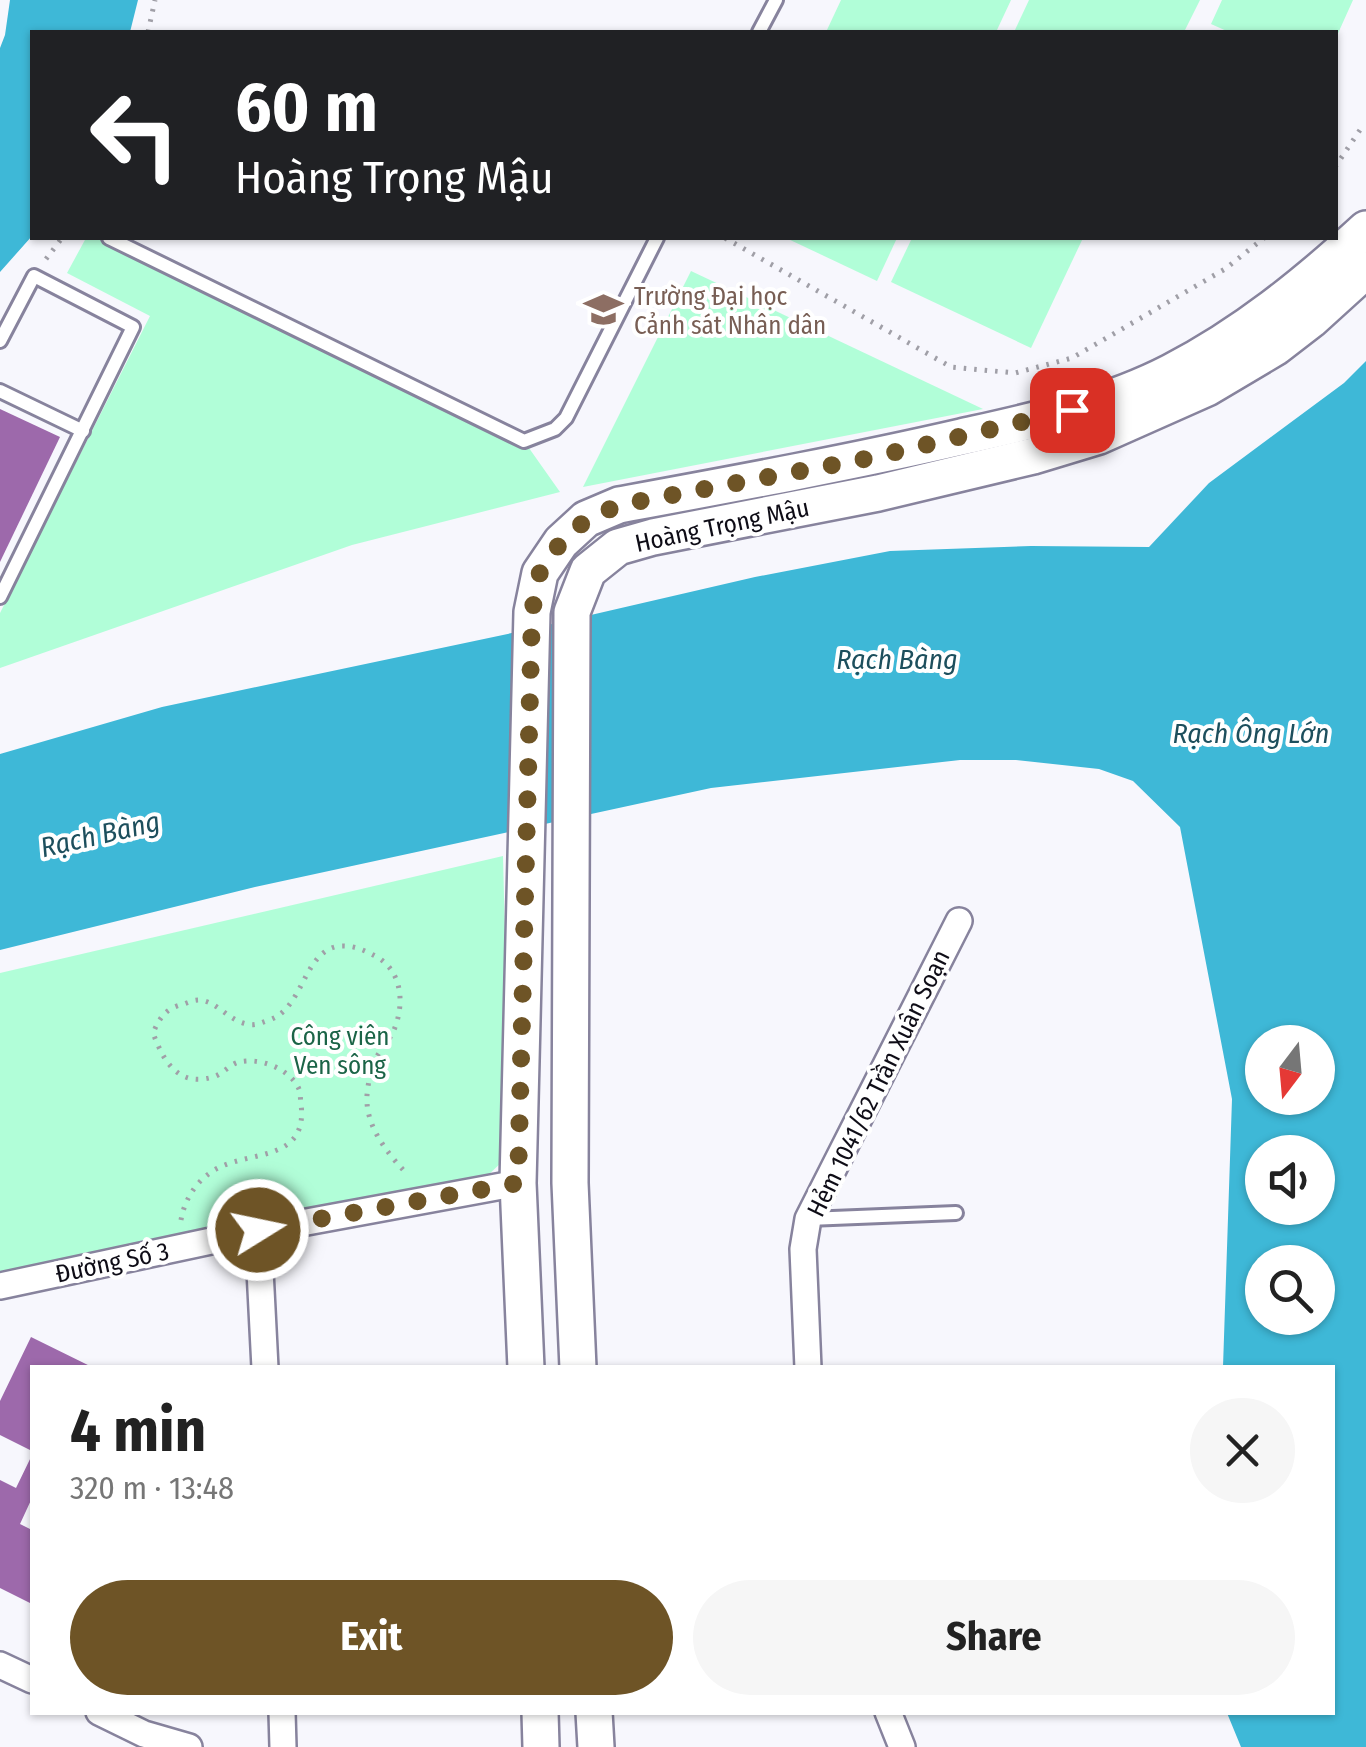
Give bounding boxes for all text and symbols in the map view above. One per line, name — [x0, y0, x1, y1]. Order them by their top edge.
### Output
text: 60 m — [235, 66, 378, 150]
icon: left — [70, 70, 200, 200]
text: Hoàng Trọng Mậu — [235, 151, 554, 205]
place label: Trường Đại học Cảnh sát Nhân dân — [634, 282, 826, 341]
school or university icon: Trường Đại học Cảnh sát Nhân dân — [583, 289, 625, 331]
pin — [1030, 368, 1115, 453]
icon: arrive — [1045, 383, 1100, 438]
street label: Hoàng Trọng Mậu — [633, 493, 812, 559]
water label: Rạch Bàng — [836, 643, 958, 676]
water label: Rạch Ông Lớn — [1173, 717, 1329, 750]
water label: Rạch Bàng — [37, 805, 163, 864]
street label: Hẻm 1041/62 Trần Xuân Soạn — [801, 945, 957, 1222]
park label: Công viên Ven sông — [290, 1022, 390, 1081]
north arrow — [1245, 1025, 1335, 1115]
map controls — [1245, 1025, 1335, 1335]
button: sound — [1245, 1135, 1335, 1225]
position arrow — [206, 1178, 310, 1282]
street label: Đường Số 3 — [53, 1236, 172, 1290]
button: search — [1245, 1245, 1335, 1335]
text: 4 min — [70, 1395, 206, 1467]
button: close — [1190, 1398, 1295, 1503]
text: 320 m · 13:48 — [70, 1469, 234, 1507]
button: Exit — [70, 1580, 673, 1695]
button: Share — [693, 1580, 1295, 1695]

